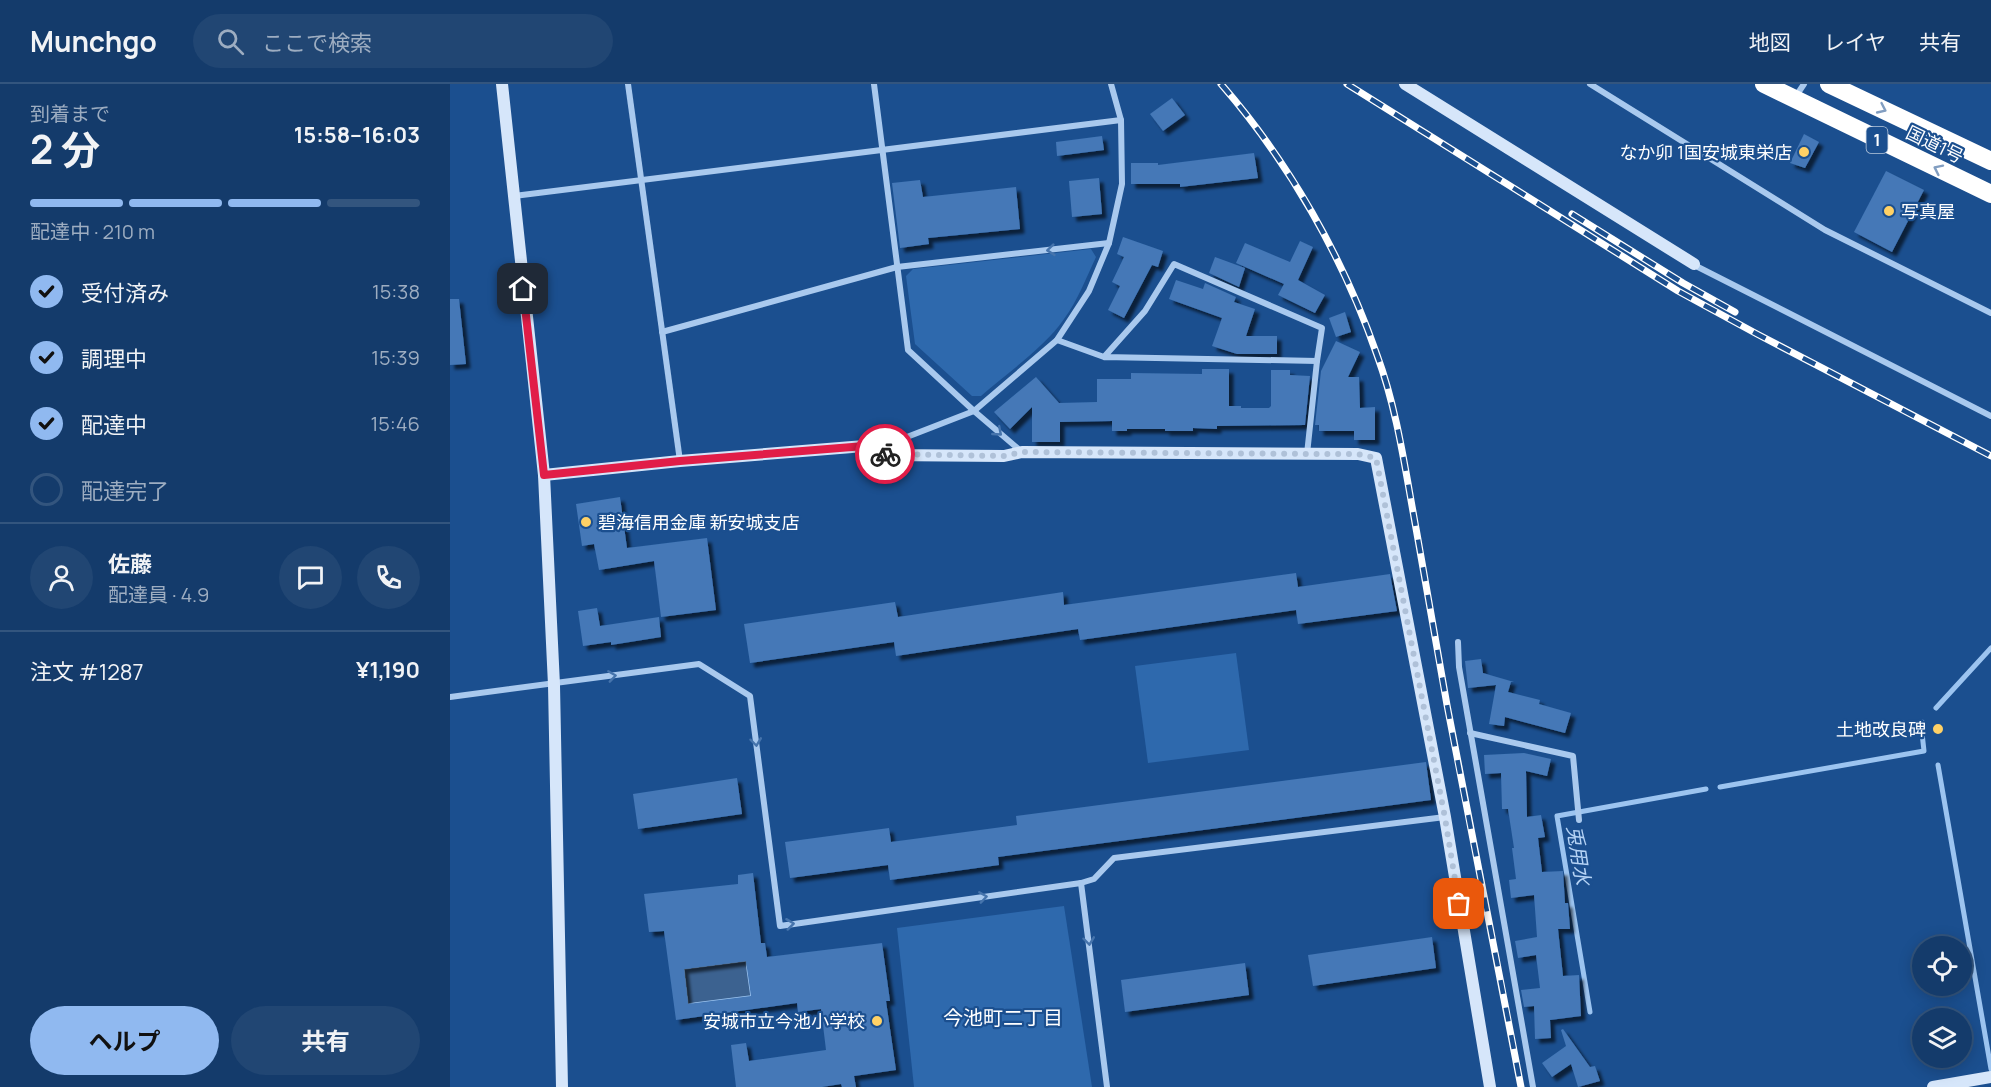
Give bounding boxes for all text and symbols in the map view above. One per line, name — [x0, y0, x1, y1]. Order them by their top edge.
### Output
search box — [193, 14, 613, 68]
text: Munchgo — [30, 22, 157, 60]
icon: search — [214, 25, 247, 58]
text: ここで検索 — [262, 28, 372, 58]
text: 地図 — [1749, 28, 1791, 56]
text: レイヤ — [1824, 28, 1886, 56]
text: 共有 — [1919, 28, 1961, 56]
text: 到着まで — [30, 100, 110, 127]
one-way arrow — [1875, 102, 1886, 114]
text: 15:58–16:03 — [294, 120, 420, 150]
street label: 国道1号 — [1902, 120, 1968, 168]
text: 2 分 — [30, 122, 100, 176]
road number: 1 — [1866, 127, 1888, 153]
place label: なか卯 1国安城東栄店 — [1619, 140, 1792, 164]
marker: なか卯 1国安城東栄店 — [1797, 145, 1811, 159]
one-way arrow — [1934, 164, 1945, 176]
place label: 写真屋 — [1901, 199, 1955, 223]
marker: 写真屋 — [1882, 204, 1896, 218]
text: 配達中 · 210 m — [30, 218, 155, 245]
one-way arrow — [1046, 243, 1055, 255]
pin — [497, 263, 548, 314]
icon: home — [506, 272, 539, 305]
icon: check — [30, 275, 63, 308]
text: 受付済み — [81, 278, 169, 308]
text: 15:38 — [372, 278, 420, 305]
icon: check — [30, 341, 63, 374]
text: 調理中 — [81, 344, 147, 374]
text: 15:39 — [371, 344, 420, 371]
icon: check — [30, 407, 63, 440]
text: 配達中 — [81, 410, 147, 440]
text: 15:46 — [370, 410, 420, 437]
courier — [855, 424, 915, 484]
one-way arrow — [991, 425, 1002, 436]
icon: bike — [869, 438, 902, 471]
text: 配達完了 — [81, 476, 169, 506]
place label: 碧海信用金庫 新安城支店 — [598, 510, 800, 534]
marker: 碧海信用金庫 新安城支店 — [579, 515, 593, 529]
button: person — [30, 546, 93, 609]
button: chat — [279, 546, 342, 609]
button: phone — [357, 546, 420, 609]
text: 佐藤 — [108, 549, 152, 579]
text: 配達員 · 4.9 — [108, 581, 209, 608]
text: ¥1,190 — [356, 655, 420, 685]
text: 注文 #1287 — [30, 657, 144, 687]
one-way arrow — [607, 671, 616, 683]
place label: 土地改良碑 — [1836, 717, 1926, 741]
marker: 土地改良碑 — [1931, 722, 1945, 736]
one-way arrow — [749, 738, 762, 747]
water label: 兎用水 — [1561, 823, 1597, 889]
pin — [1433, 878, 1484, 929]
icon: bag — [1442, 887, 1475, 920]
one-way arrow — [979, 891, 988, 903]
one-way arrow — [786, 918, 795, 931]
one-way arrow — [1082, 936, 1094, 946]
map controls — [1912, 936, 1972, 1068]
button: locate — [1912, 936, 1972, 996]
district label: 今池町二丁目 — [943, 1004, 1063, 1031]
button: ヘルプ — [30, 1006, 219, 1075]
button: 共有 — [231, 1006, 420, 1075]
button: layers — [1912, 1008, 1972, 1068]
place label: 安城市立今池小学校 — [703, 1009, 865, 1033]
marker: 安城市立今池小学校 — [870, 1014, 884, 1028]

